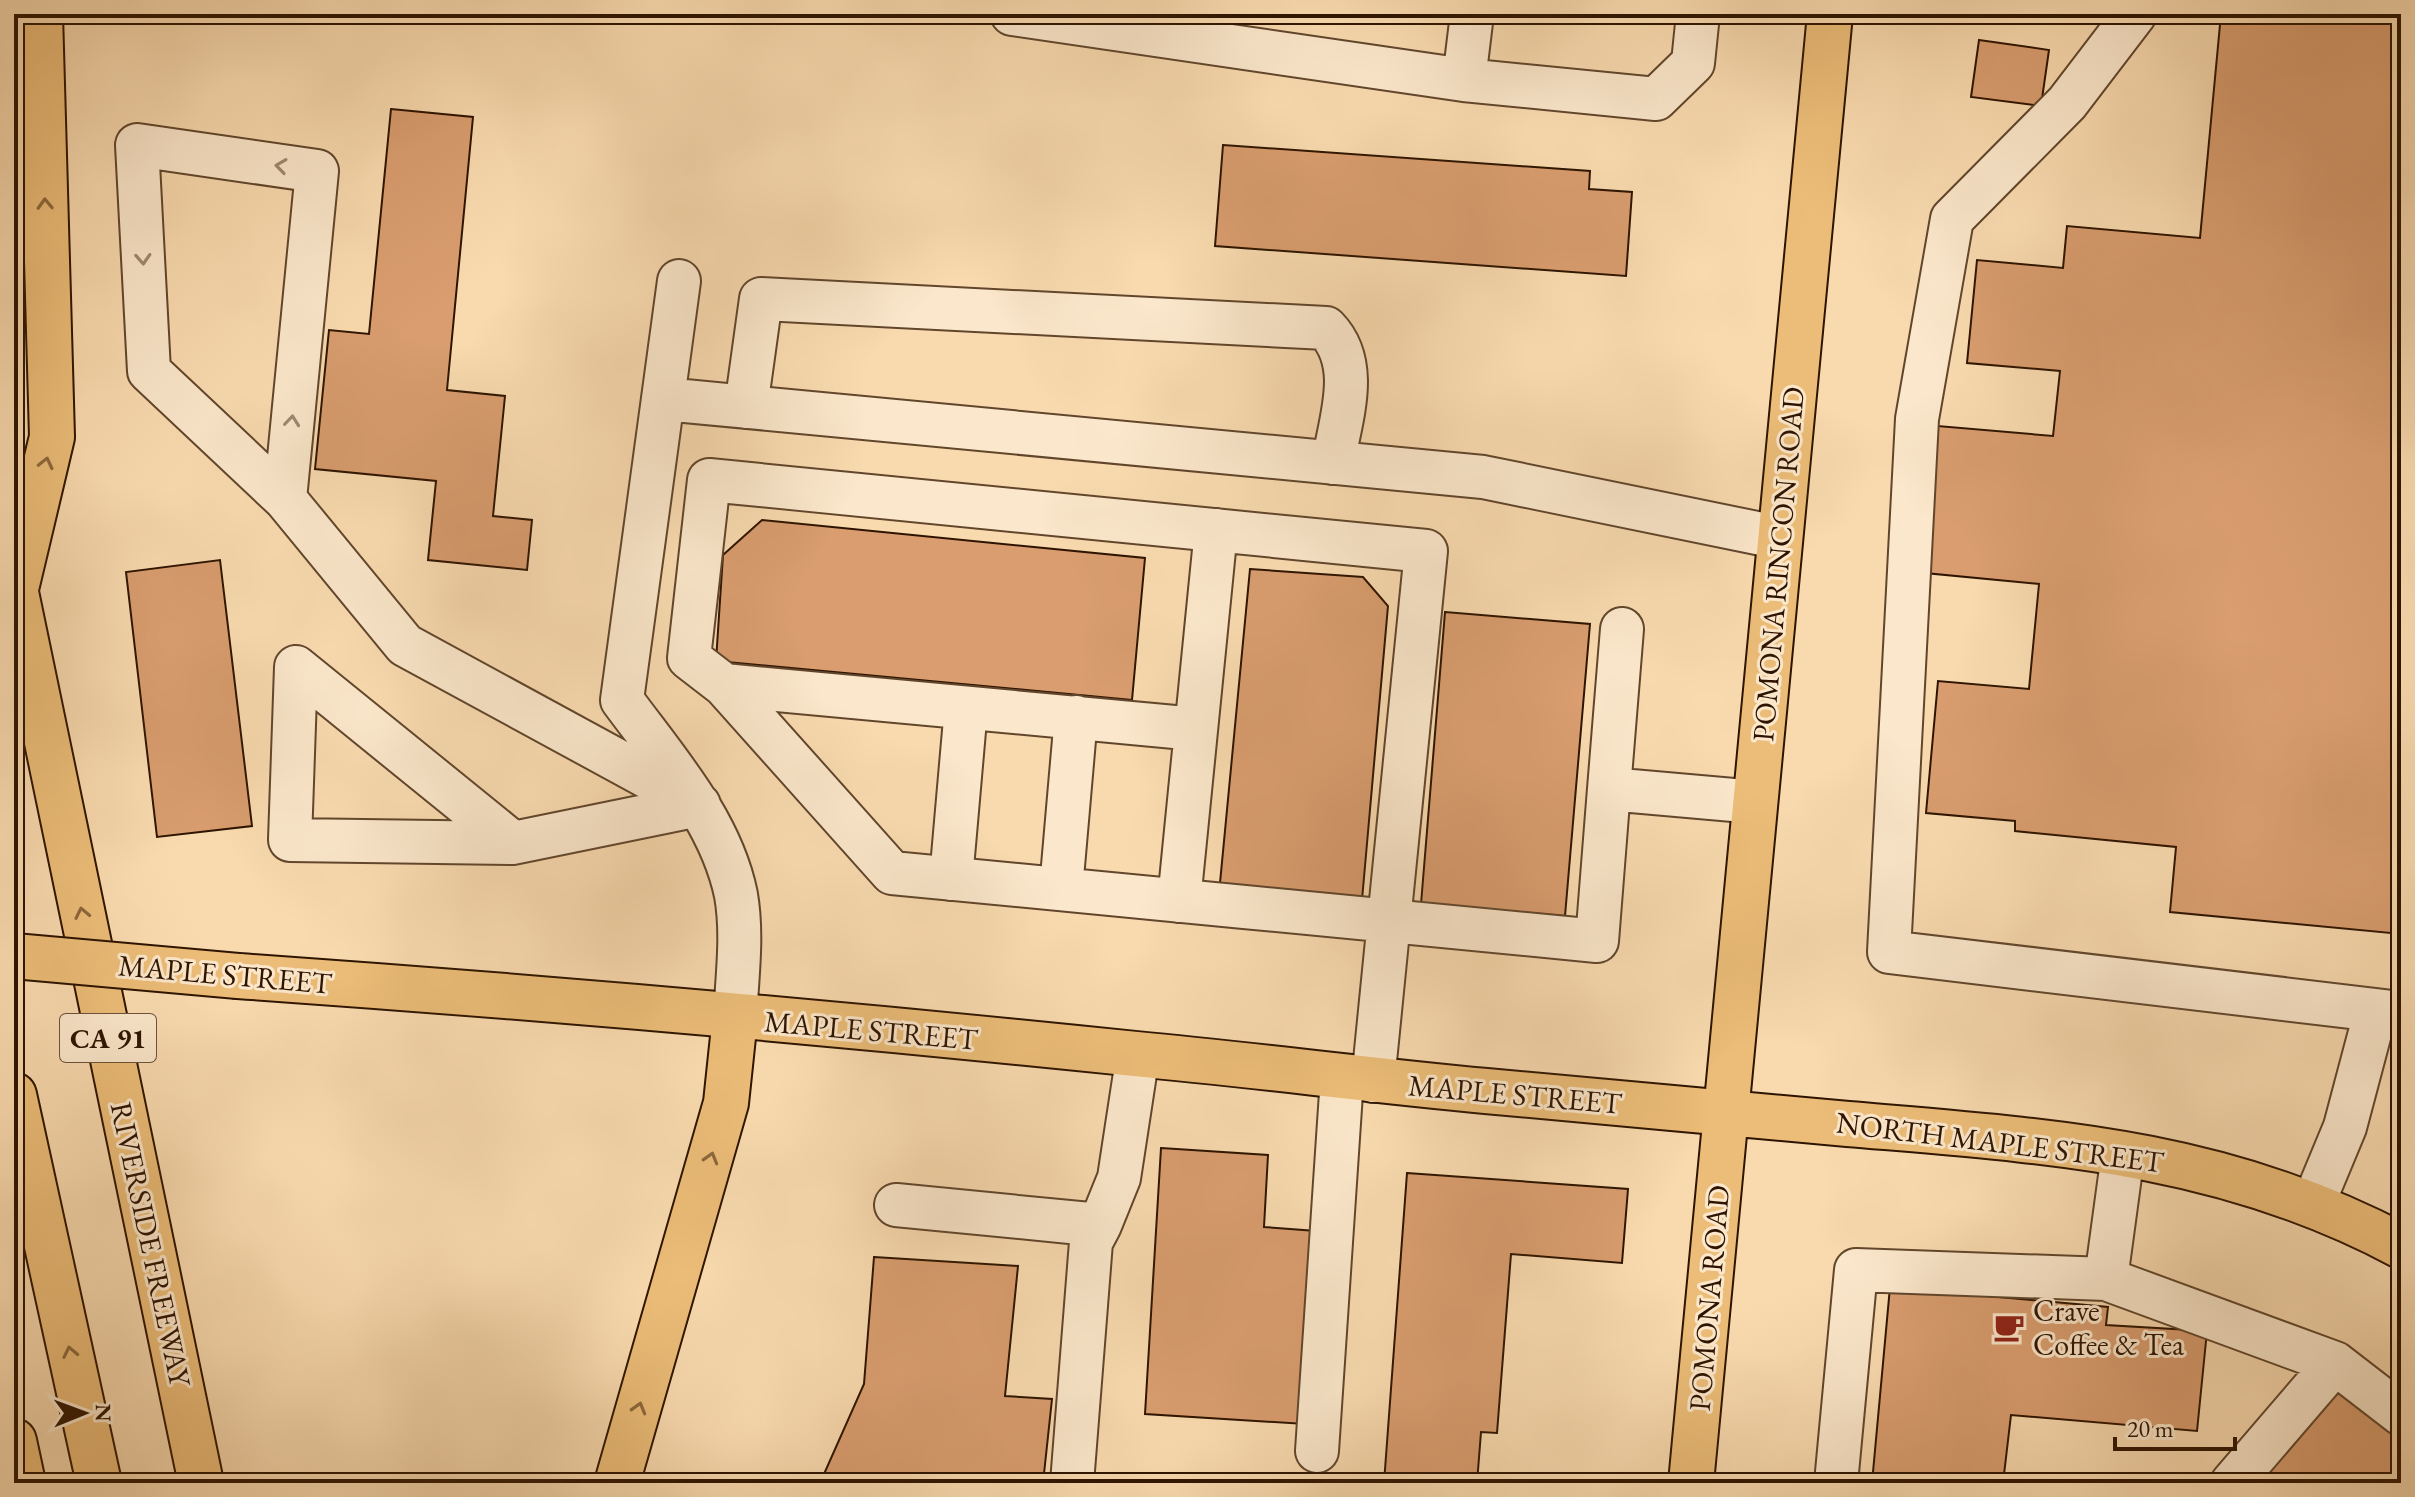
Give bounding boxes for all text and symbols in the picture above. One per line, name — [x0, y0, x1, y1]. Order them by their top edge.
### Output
one-way arrow — [274, 158, 288, 175]
one-way arrow — [37, 197, 54, 210]
one-way arrow — [135, 253, 152, 266]
street label: POMONA RINCON ROAD — [1743, 385, 1813, 743]
one-way arrow — [284, 414, 301, 427]
one-way arrow — [36, 457, 53, 470]
one-way arrow — [74, 907, 91, 921]
street label: MAPLE STREET — [117, 945, 334, 1003]
street label: MAPLE STREET — [763, 1001, 980, 1059]
road number: CA 91 — [60, 1014, 156, 1062]
street label: MAPLE STREET — [1407, 1065, 1624, 1123]
street label: RIVERSIDE FREEWAY — [102, 1098, 201, 1391]
street label: NORTH MAPLE STREET — [1834, 1103, 2167, 1182]
one-way arrow — [701, 1152, 718, 1166]
street label: POMONA ROAD — [1680, 1183, 1738, 1413]
place label: Crave Coffee & Tea — [2033, 1291, 2184, 1364]
cafe icon: Crave Coffee & Tea — [1992, 1310, 2026, 1344]
one-way arrow — [62, 1346, 79, 1359]
north arrow — [44, 1373, 124, 1453]
scale bar — [2115, 1401, 2235, 1451]
one-way arrow — [630, 1402, 646, 1416]
text: N — [89, 1404, 118, 1422]
text: 20 m — [2127, 1413, 2174, 1444]

